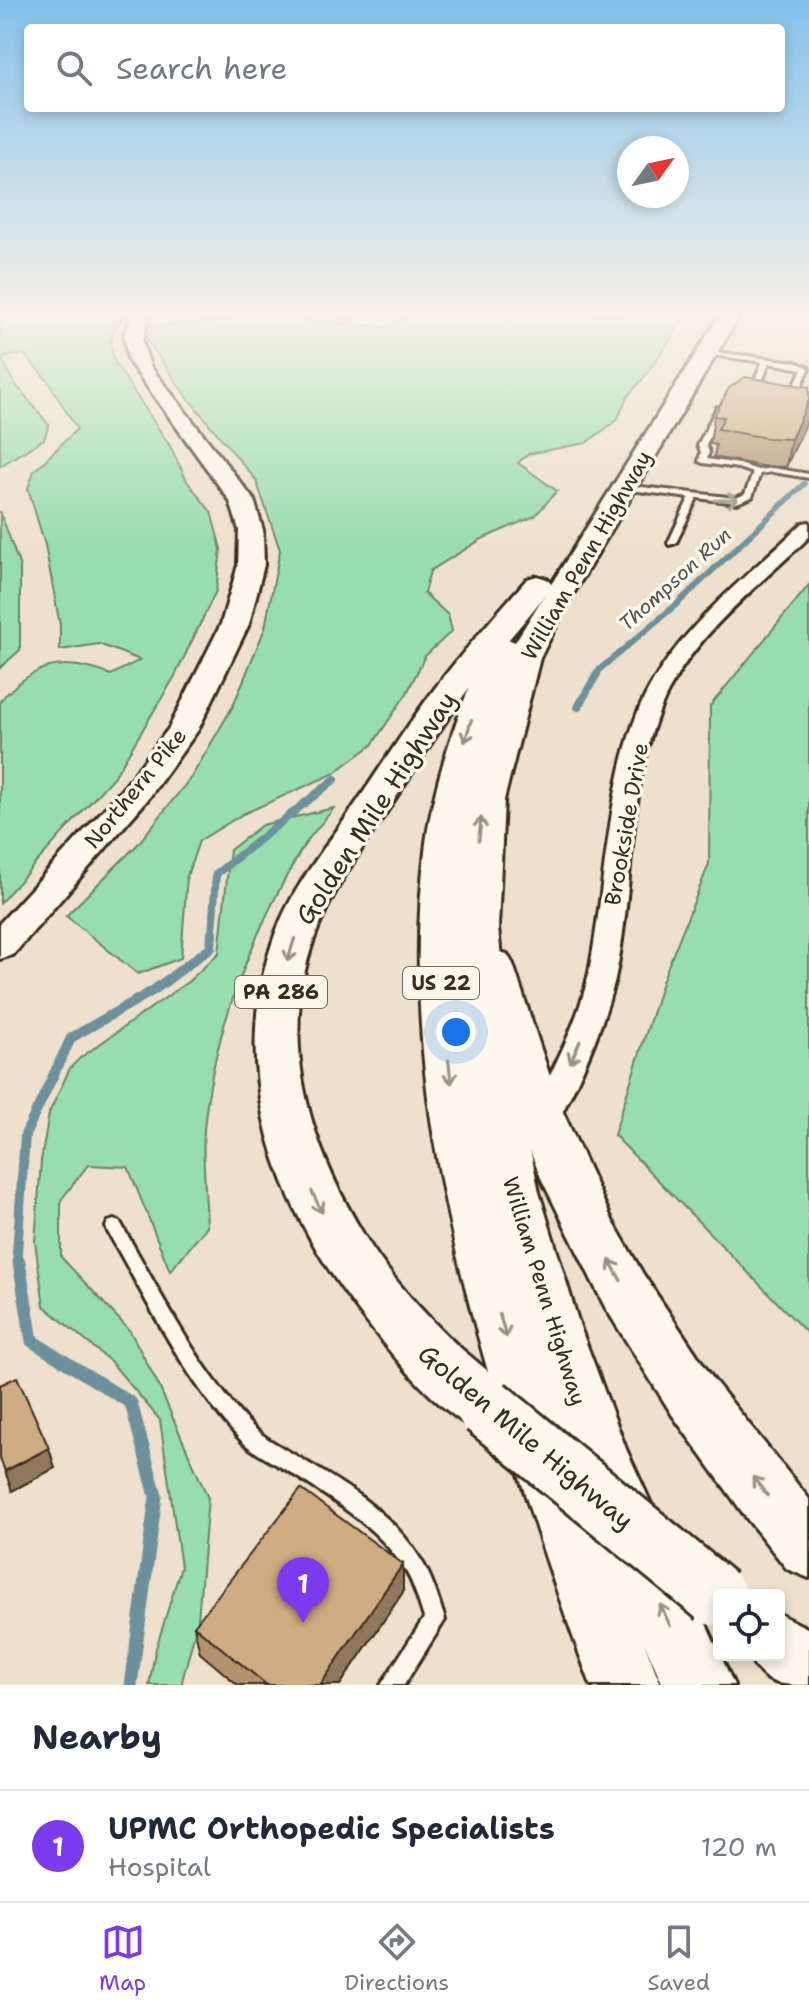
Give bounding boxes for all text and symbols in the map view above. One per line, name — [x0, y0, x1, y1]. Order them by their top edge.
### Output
search box — [24, 24, 785, 112]
icon: search — [52, 46, 96, 90]
text: Search here — [116, 48, 287, 89]
north arrow — [617, 136, 689, 208]
street label: William Penn Highway — [514, 445, 658, 666]
one-way arrow — [713, 493, 739, 508]
water label: Thompson Run — [613, 522, 737, 636]
street label: Golden Mile Highway — [287, 684, 464, 931]
one-way arrow — [460, 718, 475, 744]
street label: Northern Pike — [78, 722, 193, 855]
street label: Brookside Drive — [598, 740, 655, 908]
one-way arrow — [473, 816, 488, 843]
one-way arrow — [283, 937, 298, 963]
road number: US 22 — [403, 967, 479, 999]
road number: PA 286 — [235, 976, 327, 1008]
your location — [436, 1012, 476, 1052]
one-way arrow — [566, 1039, 581, 1064]
one-way arrow — [443, 1059, 458, 1084]
street label: William Penn Highway — [496, 1173, 593, 1409]
one-way arrow — [310, 1190, 325, 1214]
one-way arrow — [607, 1259, 623, 1282]
one-way arrow — [496, 1314, 511, 1339]
street label: Golden Mile Highway — [411, 1336, 642, 1537]
one-way arrow — [751, 1476, 769, 1497]
pin: 1 — [277, 1557, 329, 1623]
map controls — [713, 1589, 785, 1661]
button: locate — [713, 1589, 785, 1661]
one-way arrow — [657, 1603, 672, 1627]
text: Nearby — [32, 1714, 162, 1760]
text: UPMC Orthopedic Specialists — [108, 1808, 555, 1849]
text: 1 — [52, 1829, 64, 1864]
text: 120 m — [701, 1829, 777, 1864]
text: Hospital — [108, 1849, 211, 1884]
tab: Map — [99, 1920, 146, 1997]
tab: Directions — [344, 1920, 449, 1997]
tab: Saved — [647, 1920, 710, 1997]

